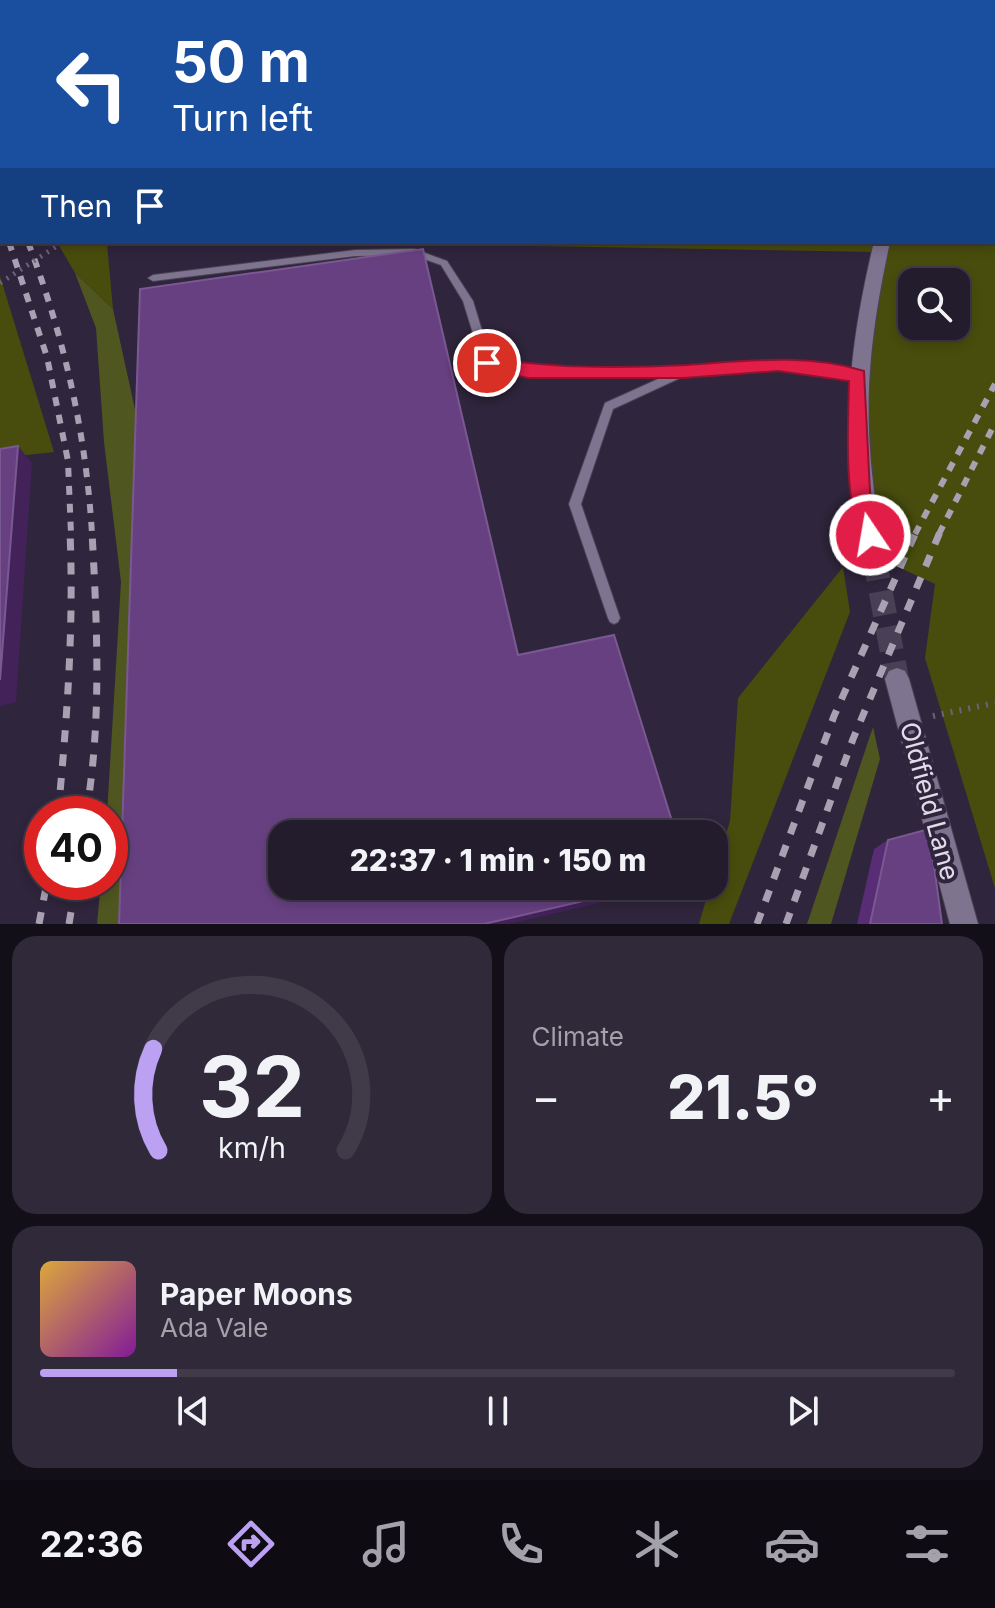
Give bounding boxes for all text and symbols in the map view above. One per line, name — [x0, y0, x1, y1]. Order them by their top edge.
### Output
text: 50 m — [172, 28, 310, 96]
icon: left — [40, 32, 144, 136]
text: Turn left — [172, 96, 313, 140]
icon: arrive — [128, 184, 172, 228]
text: Then — [40, 188, 112, 224]
map controls — [898, 268, 970, 340]
button: search — [898, 268, 970, 340]
pin — [453, 329, 521, 397]
icon: arrive — [465, 341, 509, 385]
position arrow — [828, 493, 912, 577]
street label: Oldfield Lane — [894, 718, 966, 884]
speed limit sign: 40 — [24, 796, 128, 900]
text: 22:37 · 1 min · 150 m — [350, 842, 646, 878]
text: Climate — [532, 1021, 624, 1052]
text: 32 — [199, 1036, 305, 1137]
text: 21.5° — [667, 1061, 819, 1133]
text: − — [532, 1070, 561, 1124]
text: + — [926, 1070, 955, 1124]
text: km/h — [218, 1130, 286, 1165]
text: Paper Moons — [160, 1276, 353, 1312]
text: Ada Vale — [160, 1312, 268, 1343]
icon: previous — [171, 1389, 215, 1433]
icon: pause — [476, 1389, 520, 1433]
icon: next — [781, 1389, 825, 1433]
icon: directions — [223, 1516, 279, 1572]
icon: music — [358, 1516, 414, 1572]
icon: phone — [493, 1516, 549, 1572]
icon: climate — [629, 1516, 685, 1572]
icon: car — [764, 1516, 820, 1572]
icon: filters — [899, 1516, 955, 1572]
text: 22:36 — [40, 1522, 144, 1566]

